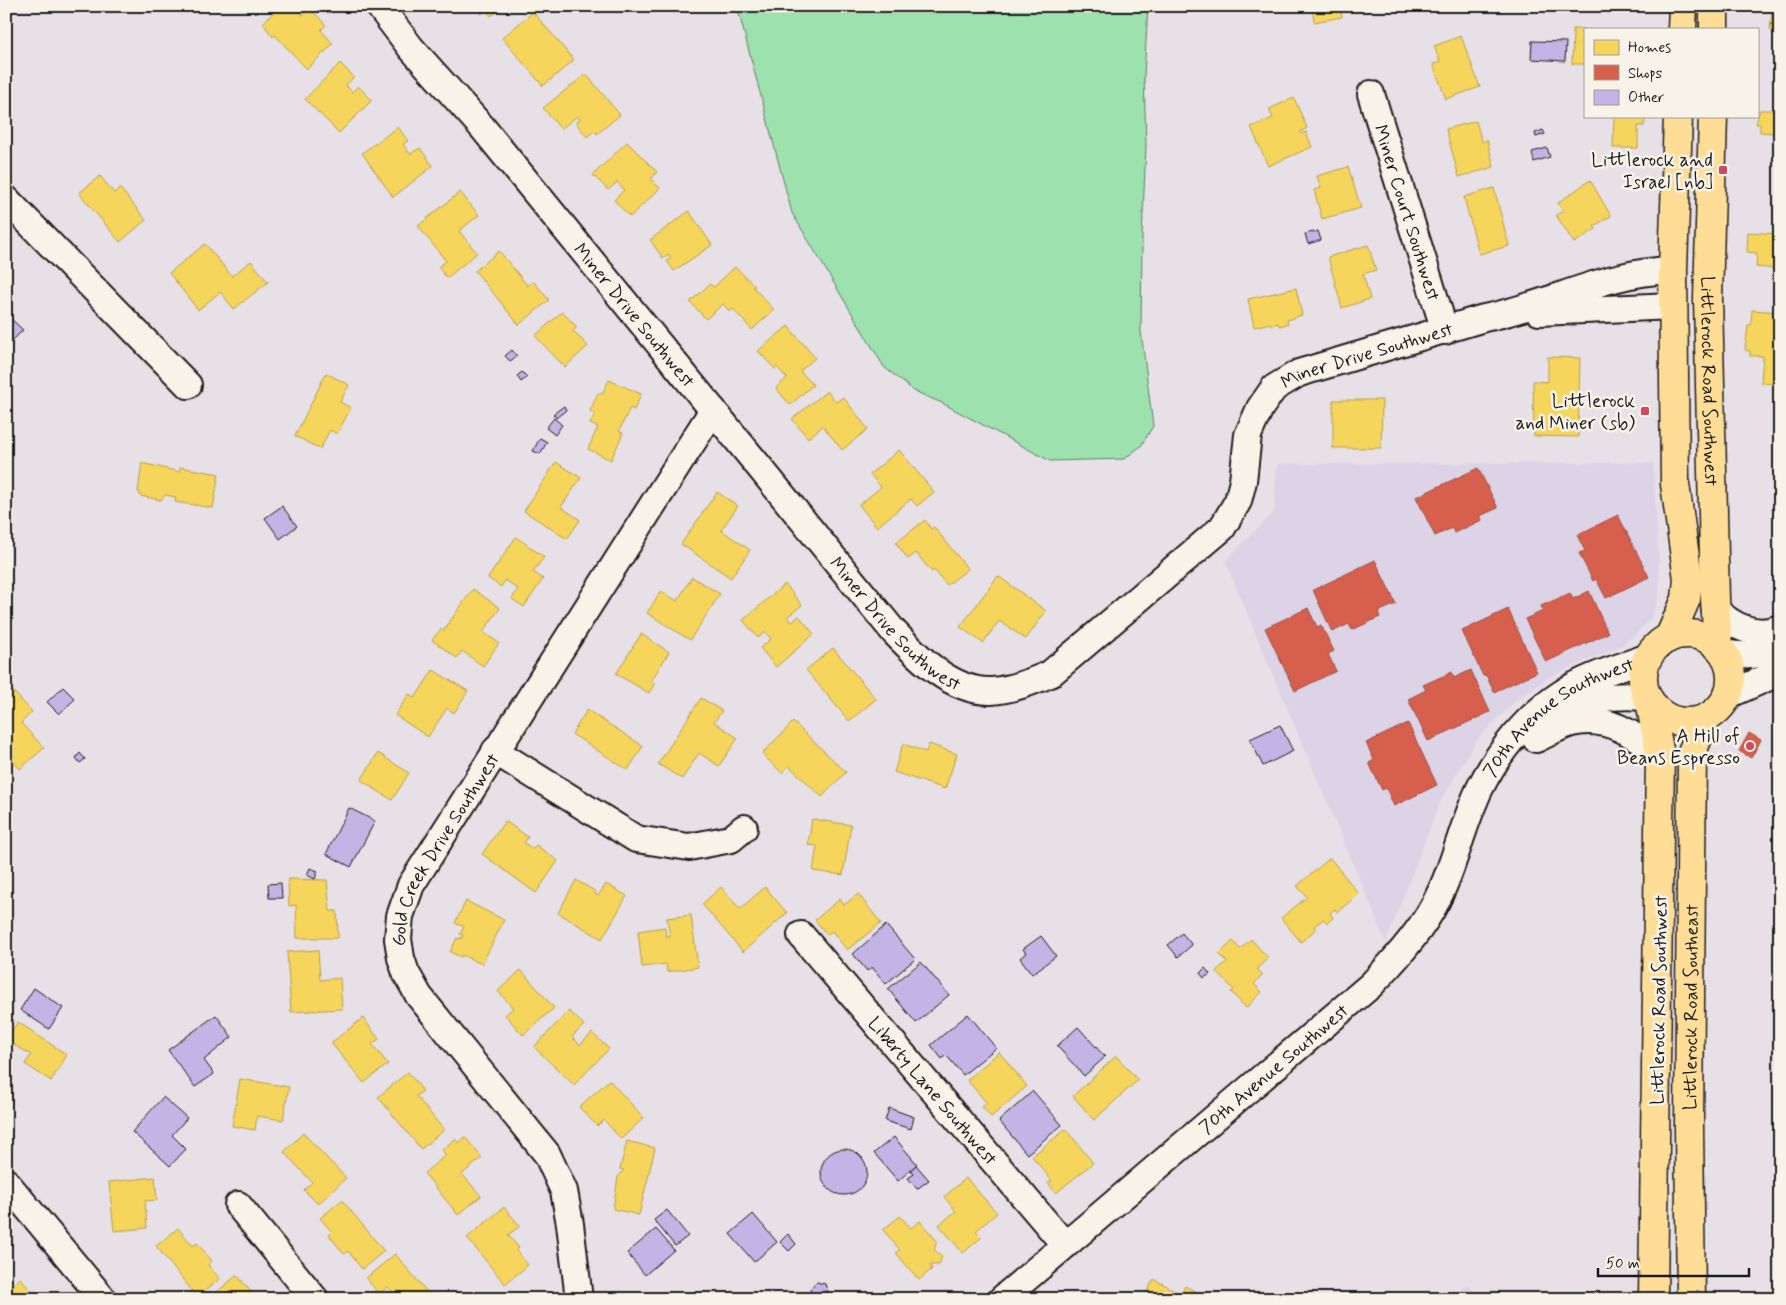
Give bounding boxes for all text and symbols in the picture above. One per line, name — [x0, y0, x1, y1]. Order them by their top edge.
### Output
legend — [1584, 28, 1758, 118]
text: Homes — [1628, 38, 1671, 58]
text: Shops — [1628, 64, 1663, 84]
text: Other — [1628, 88, 1664, 108]
street label: Miner Court Southwest — [1367, 122, 1446, 304]
place label: Littlerock and Israel [nb] — [1591, 148, 1713, 195]
marker: Littlerock and Israel [nb] — [1717, 164, 1729, 176]
street label: Miner Drive Southwest — [567, 238, 700, 393]
street label: Littlerock Road Southwest — [1694, 276, 1723, 486]
street label: Miner Drive Southwest — [1276, 317, 1456, 395]
place label: Littlerock and Miner (sb) — [1516, 389, 1635, 436]
marker: Littlerock and Miner (sb) — [1639, 405, 1651, 417]
street label: Miner Drive Southwest — [823, 552, 965, 697]
street label: 70th Avenue Southwest — [1478, 652, 1637, 782]
place label: A Hill of Beans Espresso — [1617, 724, 1740, 771]
marker: A Hill of Beans Espresso — [1744, 740, 1756, 752]
street label: Gold Creek Drive Southwest — [386, 749, 506, 948]
street label: Littlerock Road Southwest — [1645, 895, 1674, 1105]
street label: Littlerock Road Southeast — [1678, 904, 1705, 1110]
street label: 70th Avenue Southwest — [1194, 999, 1354, 1140]
street label: Liberty Lane Southwest — [862, 1012, 1002, 1171]
scale bar — [1598, 1245, 1750, 1277]
text: 50 m — [1606, 1254, 1640, 1274]

